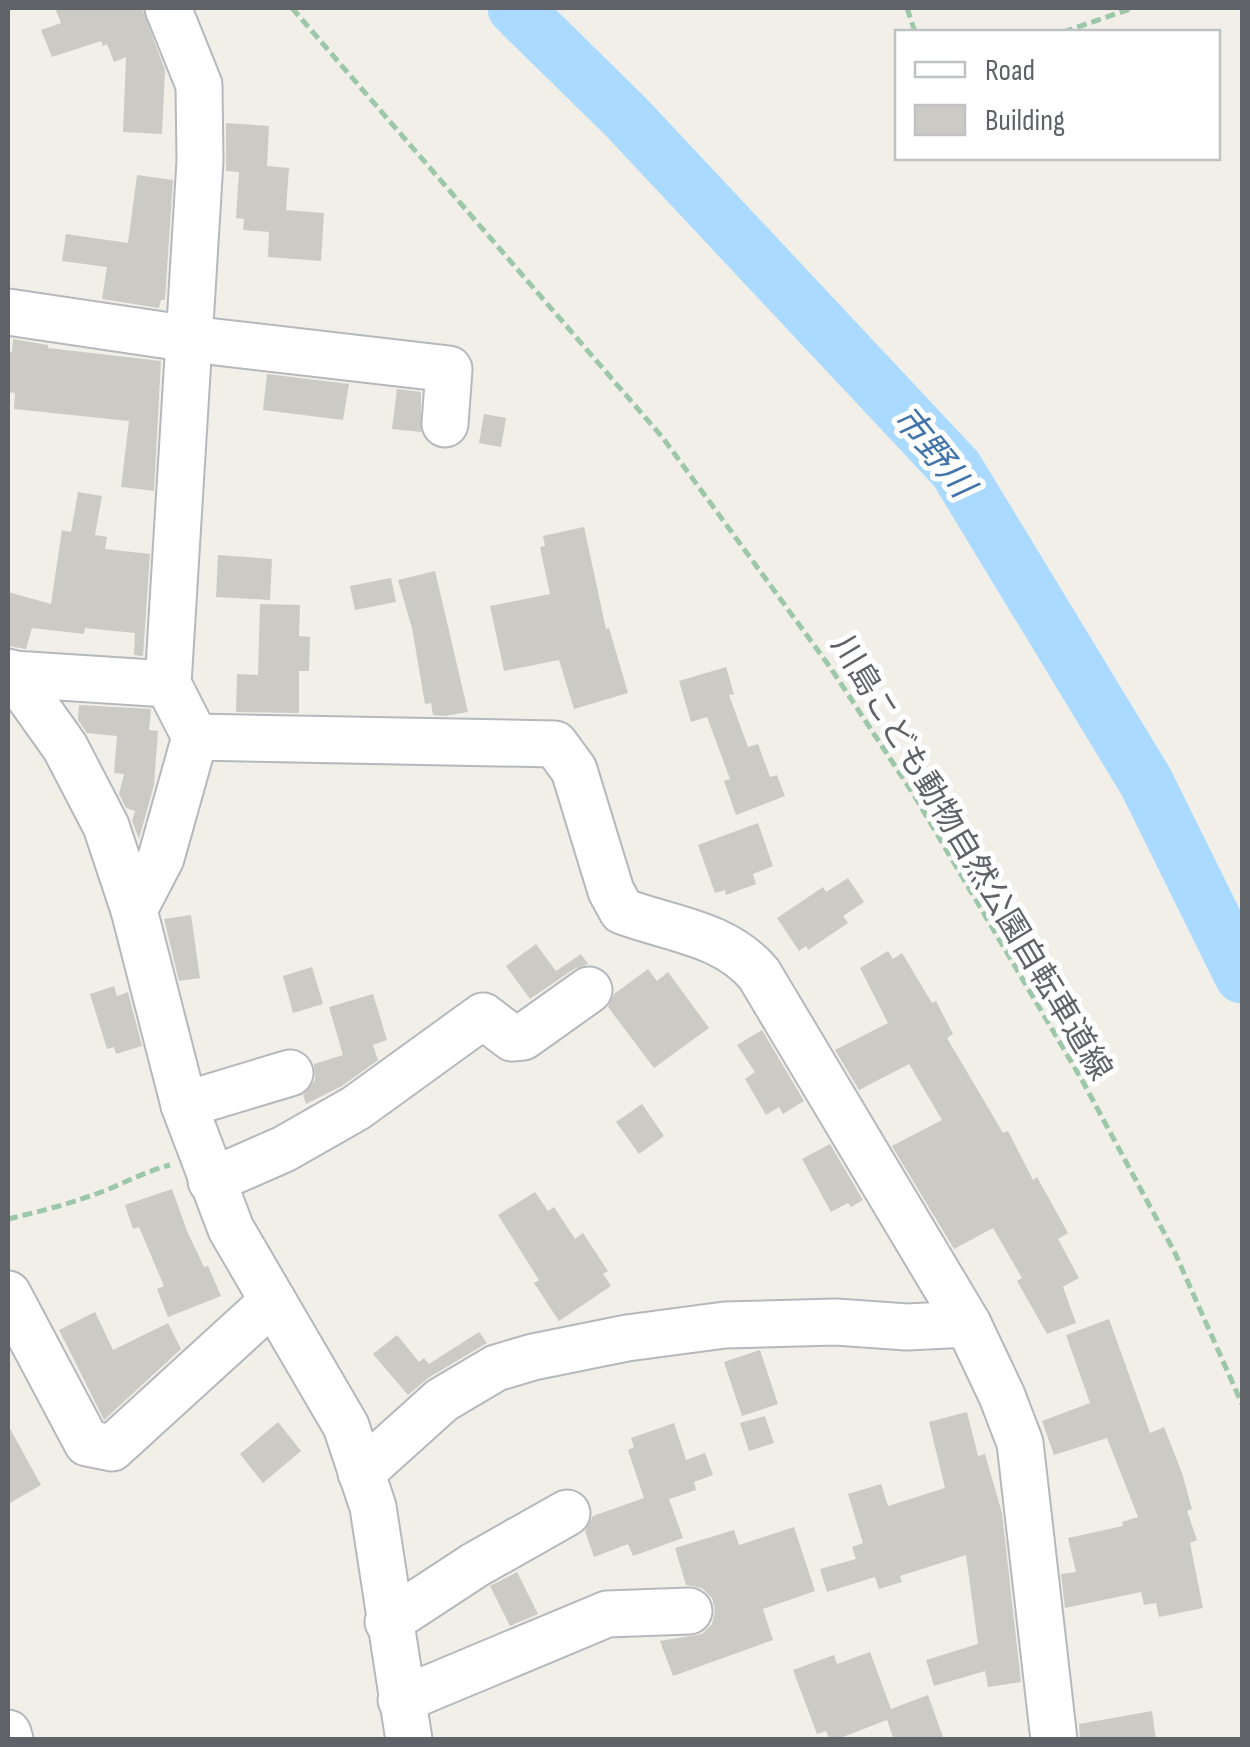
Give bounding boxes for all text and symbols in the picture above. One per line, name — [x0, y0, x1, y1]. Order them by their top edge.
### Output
legend — [895, 30, 1220, 160]
text: Road — [985, 53, 1035, 89]
text: Building — [985, 103, 1065, 139]
water label: 市野川 — [883, 398, 985, 509]
street label: 川島こども動物自然公園自転車道線 — [822, 629, 1120, 1087]

